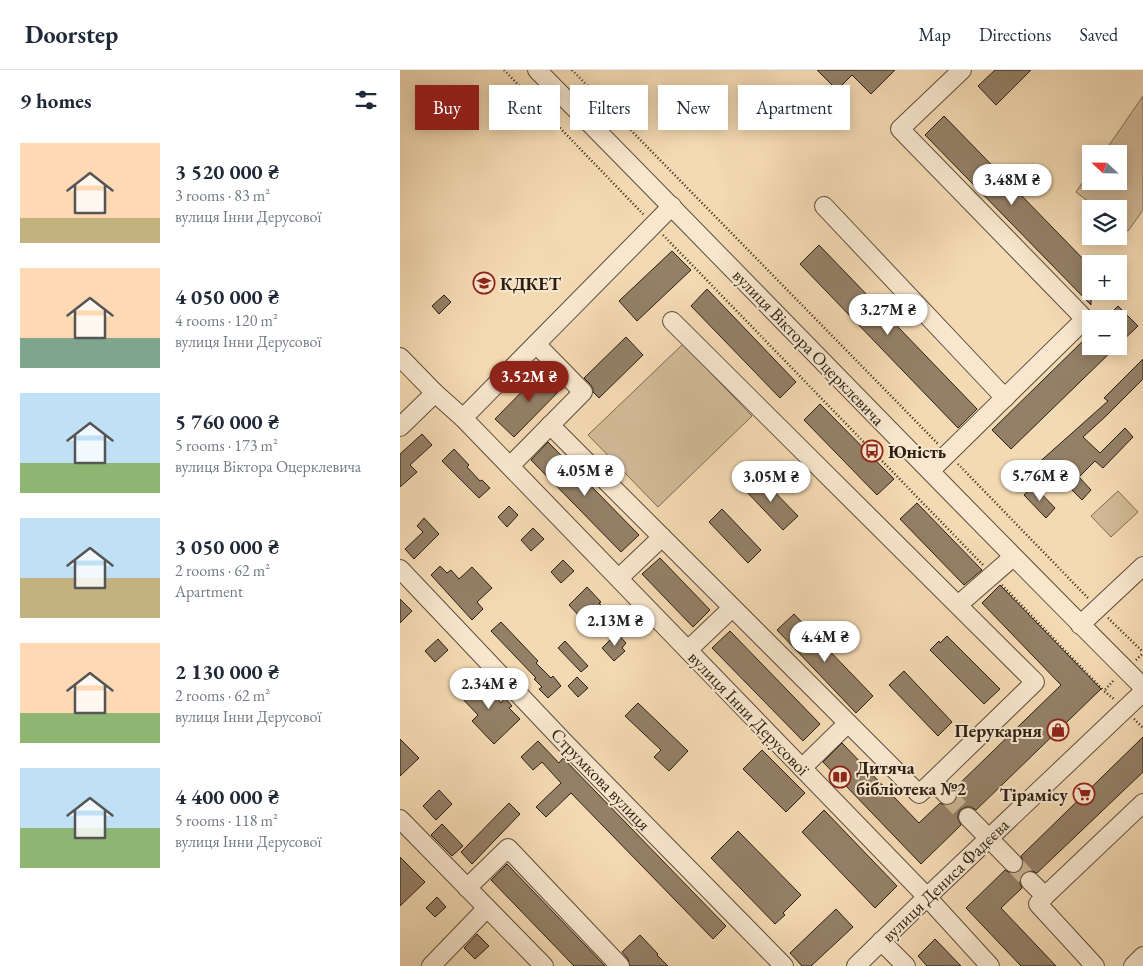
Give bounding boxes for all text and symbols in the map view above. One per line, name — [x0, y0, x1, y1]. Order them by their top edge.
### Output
text: Doorstep — [25, 19, 118, 50]
text: Map — [919, 23, 951, 46]
text: Directions — [979, 23, 1051, 46]
text: Saved — [1079, 23, 1118, 46]
chip: Buy — [415, 85, 479, 130]
chip: Rent — [489, 85, 560, 130]
chip: Filters — [570, 85, 648, 130]
chip: New — [658, 85, 728, 130]
chip: Apartment — [738, 85, 850, 130]
icon: filters — [352, 86, 380, 114]
text: 9 homes — [20, 87, 92, 114]
north arrow — [1082, 145, 1128, 190]
map controls — [1082, 145, 1127, 355]
text: 3 520 000 ₴ — [175, 158, 279, 185]
icon: home — [60, 163, 120, 223]
pin: 3.48M ₴ — [966, 164, 1058, 206]
text: 3.48M ₴ — [984, 169, 1040, 190]
text: 3 rooms · 83 m² — [175, 185, 270, 206]
button: layers — [1082, 200, 1127, 245]
text: вулиця Інни Дерусової — [175, 206, 321, 227]
button: + — [1082, 255, 1127, 300]
street label: вулиця Віктора Оцерклевича — [728, 264, 891, 431]
school or university icon: КДКЕТ — [472, 271, 496, 295]
place label: КДКЕТ — [500, 272, 562, 295]
text: 4 050 000 ₴ — [175, 283, 279, 310]
icon: home — [60, 288, 120, 348]
pin: 3.27M ₴ — [842, 294, 934, 336]
text: 3.27M ₴ — [860, 299, 916, 320]
text: 4 rooms · 120 m² — [175, 310, 278, 331]
button: − — [1082, 310, 1127, 355]
text: вулиця Інни Дерусової — [175, 331, 321, 352]
pin: 3.52M ₴ — [483, 360, 575, 403]
text: 3.52M ₴ — [501, 366, 557, 387]
text: 5 760 000 ₴ — [175, 408, 279, 435]
icon: home — [60, 413, 120, 473]
text: 5 rooms · 173 m² — [175, 435, 278, 456]
bus stop icon: Юність — [860, 439, 884, 463]
place label: Юність — [888, 440, 946, 463]
pin: 4.05M ₴ — [539, 454, 631, 497]
text: вулиця Віктора Оцерклевича — [175, 456, 361, 477]
text: 4.05M ₴ — [557, 460, 613, 481]
pin: 3.05M ₴ — [725, 460, 817, 503]
pin: 5.76M ₴ — [994, 460, 1086, 502]
text: 5.76M ₴ — [1012, 465, 1068, 486]
text: 3.05M ₴ — [743, 466, 799, 487]
text: 3 050 000 ₴ — [175, 533, 279, 560]
icon: home — [60, 538, 120, 598]
text: 2 rooms · 62 m² — [175, 560, 270, 581]
text: Apartment — [175, 581, 243, 602]
pin: 2.13M ₴ — [569, 604, 661, 647]
text: 2.13M ₴ — [587, 610, 643, 631]
pin: 4.4M ₴ — [784, 620, 866, 663]
text: 4.4M ₴ — [801, 626, 849, 647]
street label: вулиця Інни Дерусової — [684, 646, 815, 781]
text: 2 130 000 ₴ — [175, 658, 279, 685]
icon: home — [60, 663, 120, 723]
pin: 2.34M ₴ — [443, 668, 535, 710]
text: 2.34M ₴ — [461, 673, 517, 694]
text: 2 rooms · 62 m² — [175, 685, 270, 706]
text: вулиця Інни Дерусової — [175, 706, 321, 727]
shop icon: Перукарня — [1046, 718, 1070, 742]
place label: Перукарня — [954, 719, 1042, 742]
street label: Струмкова вулиця — [546, 723, 656, 835]
place label: Дитяча бібліотека №2 — [856, 756, 967, 800]
library icon: Дитяча бібліотека №2 — [828, 765, 852, 789]
supermarket icon: Тірамісу — [1072, 782, 1096, 806]
text: 4 400 000 ₴ — [175, 783, 279, 810]
place label: Тірамісу — [999, 783, 1068, 806]
icon: home — [60, 788, 120, 848]
text: 5 rooms · 118 m² — [175, 810, 278, 831]
street label: вулиця Дениса Фадєєва — [876, 813, 1014, 947]
text: вулиця Інни Дерусової — [175, 831, 321, 852]

